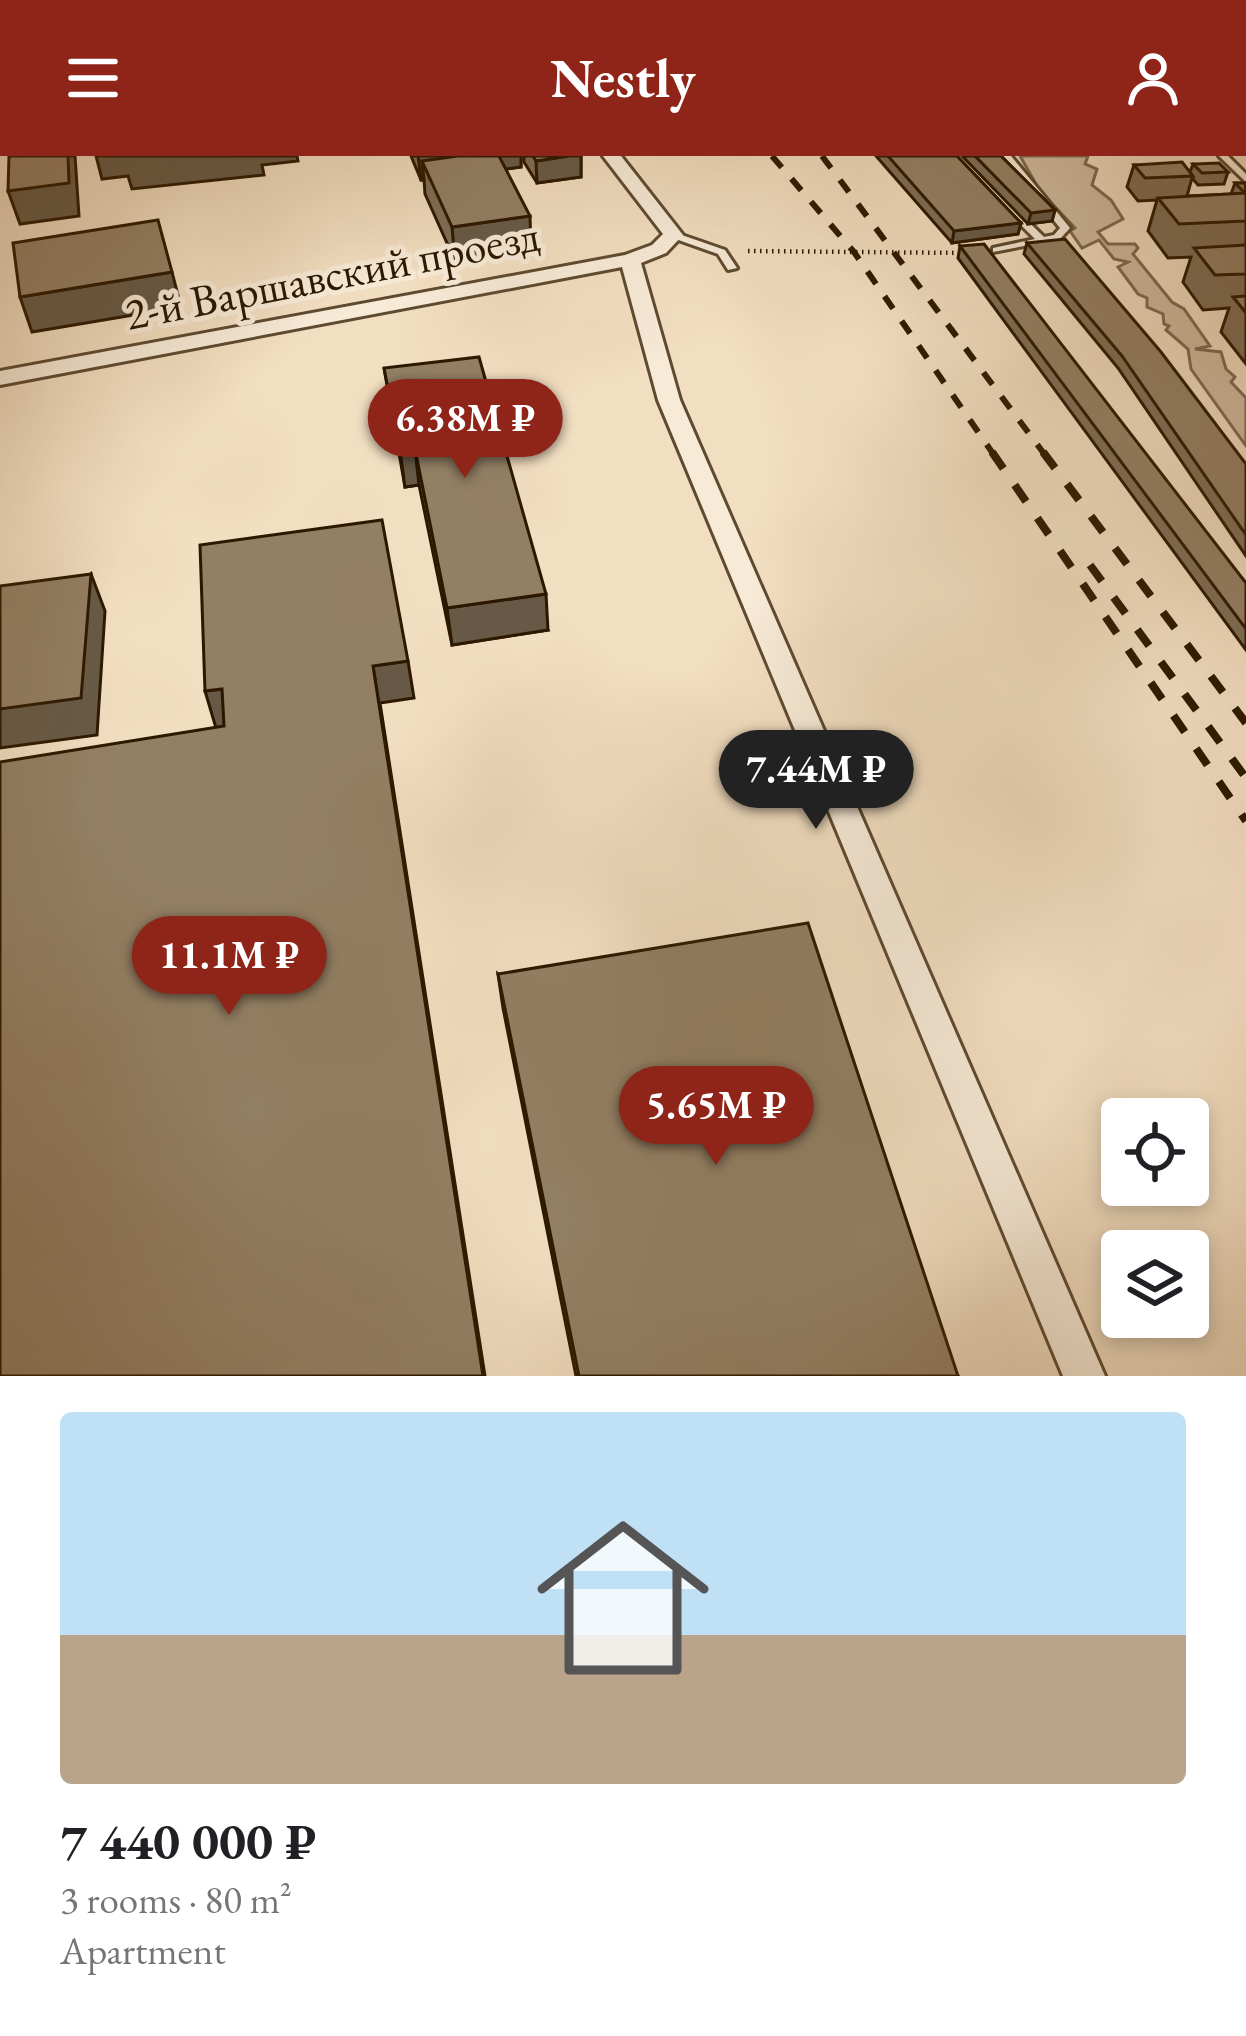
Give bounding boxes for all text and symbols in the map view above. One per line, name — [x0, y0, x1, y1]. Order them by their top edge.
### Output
text: Nestly — [550, 43, 696, 113]
icon: menu — [60, 45, 126, 111]
icon: person — [1120, 45, 1186, 111]
street label: 2-й Варшавский проезд — [120, 205, 544, 343]
pin: 6.38M ₽ — [354, 379, 576, 481]
text: 6.38M ₽ — [395, 392, 535, 443]
pin: 7.44M ₽ — [705, 730, 927, 832]
text: 7.44M ₽ — [746, 743, 886, 794]
pin: 11.1M ₽ — [118, 916, 340, 1018]
text: 11.1M ₽ — [159, 929, 299, 980]
pin: 5.65M ₽ — [605, 1066, 827, 1168]
text: 5.65M ₽ — [646, 1079, 786, 1130]
map controls — [1101, 1098, 1209, 1338]
button: locate — [1101, 1098, 1209, 1206]
button: layers — [1101, 1230, 1209, 1338]
icon: home — [515, 1490, 731, 1706]
text: 7 440 000 ₽ — [60, 1808, 316, 1874]
text: 3 rooms · 80 m² — [60, 1874, 292, 1925]
text: Apartment — [60, 1925, 226, 1976]

